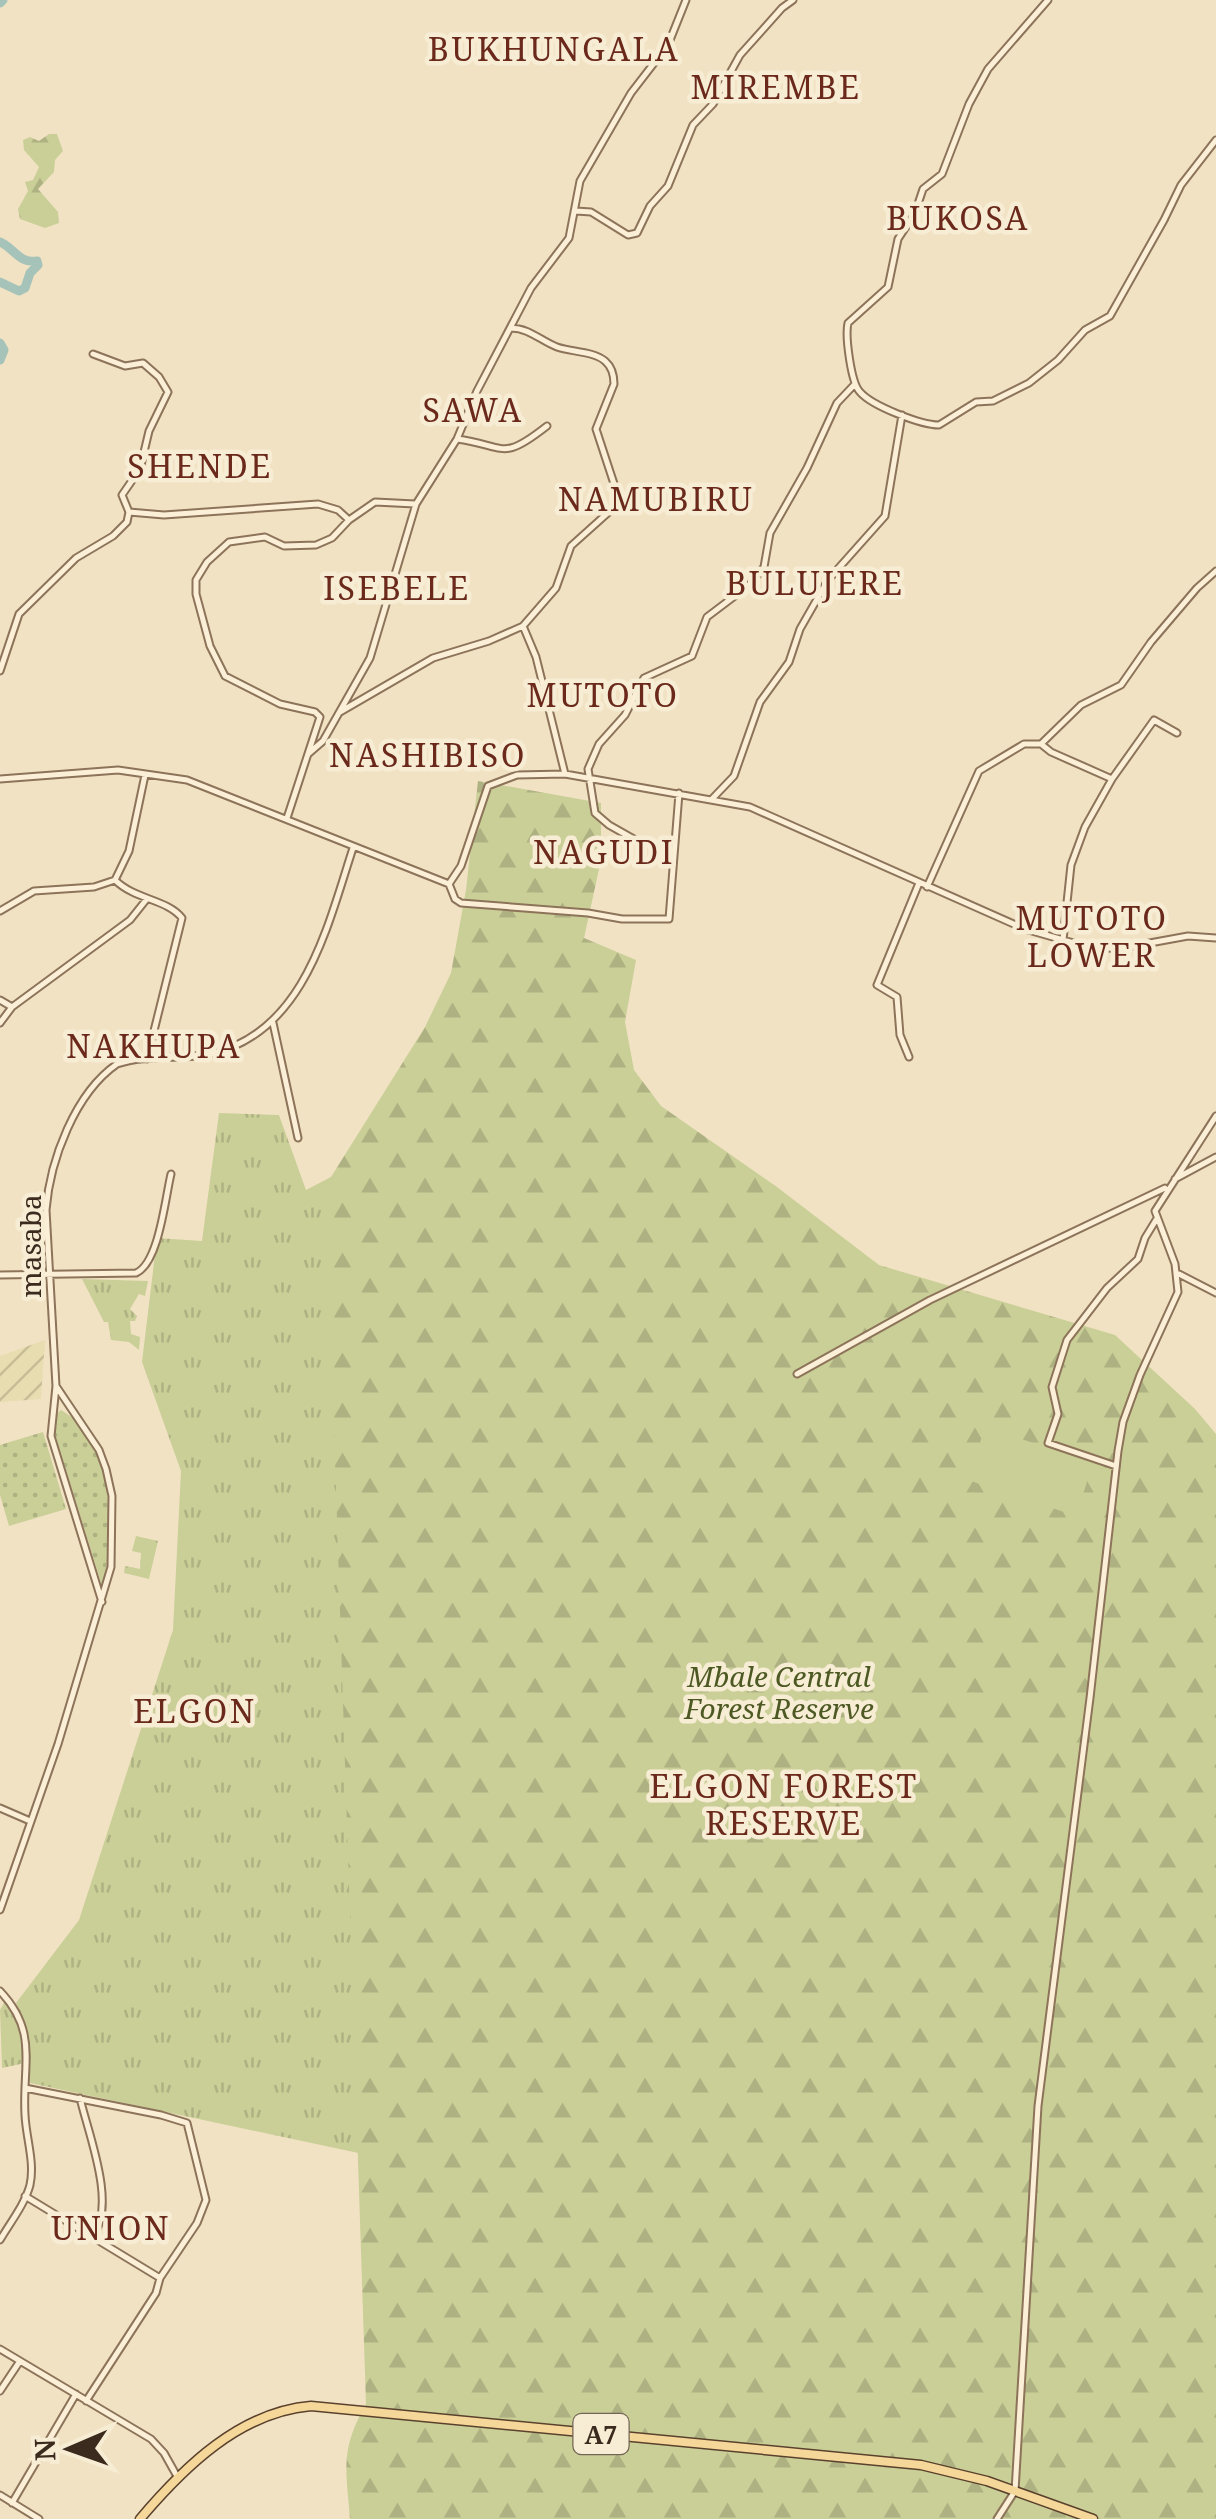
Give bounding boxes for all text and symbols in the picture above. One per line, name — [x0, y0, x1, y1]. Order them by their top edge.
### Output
district label: BUKHUNGALA — [428, 27, 680, 70]
district label: MIREMBE — [690, 65, 862, 108]
district label: BUKOSA — [886, 196, 1030, 239]
district label: SAWA — [423, 388, 523, 431]
district label: SHENDE — [127, 444, 273, 487]
district label: NAMUBIRU — [558, 477, 754, 520]
district label: BULUJERE — [725, 561, 905, 604]
district label: ISEBELE — [323, 566, 471, 609]
district label: MUTOTO — [527, 673, 679, 716]
district label: NASHIBISO — [329, 733, 527, 776]
district label: NAGUDI — [533, 830, 675, 873]
district label: MUTOTO LOWER — [1016, 896, 1168, 976]
district label: NAKHUPA — [66, 1024, 242, 1067]
street label: masaba — [11, 1194, 49, 1298]
park label: Mbale Central Forest Reserve — [683, 1657, 874, 1727]
district label: ELGON — [133, 1689, 257, 1732]
district label: ELGON FOREST RESERVE — [649, 1764, 919, 1844]
district label: UNION — [51, 2206, 171, 2249]
north arrow — [20, 2399, 120, 2499]
road number: A7 — [574, 2414, 628, 2454]
text: N — [25, 2438, 63, 2462]

